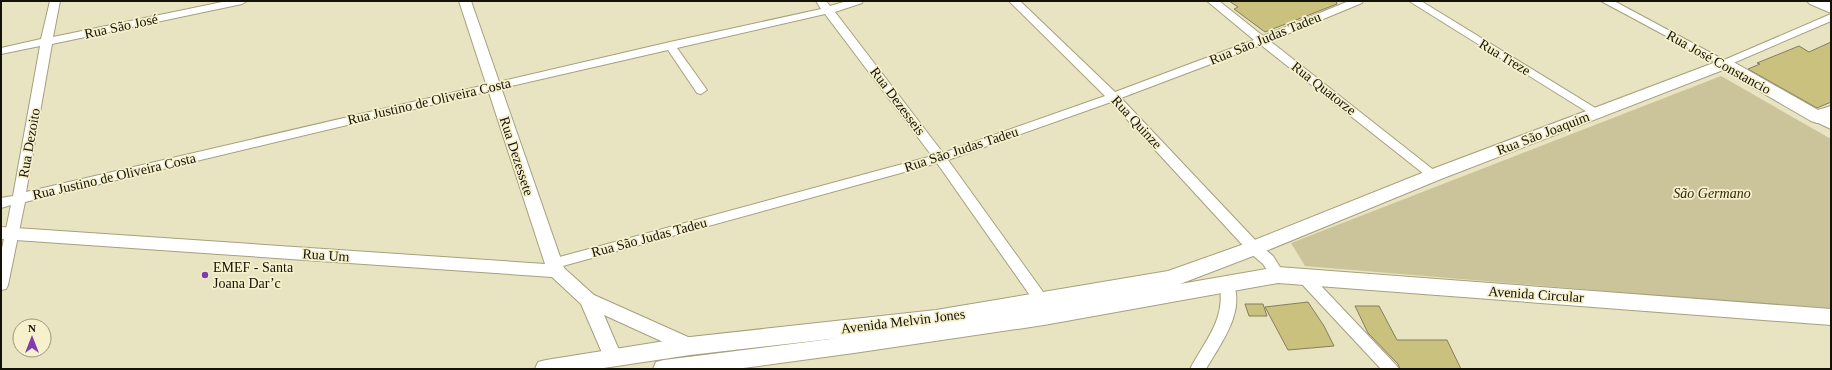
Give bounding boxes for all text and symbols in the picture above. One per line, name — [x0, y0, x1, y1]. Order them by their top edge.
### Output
street label: Rua São Judas Tadeu — [1207, 9, 1323, 68]
street label: Rua São José — [83, 11, 159, 42]
street label: Rua José Constancio — [1664, 28, 1773, 97]
street label: Rua Treze — [1476, 36, 1533, 79]
street label: Rua Quatorze — [1289, 59, 1359, 118]
street label: Rua Dezesseis — [867, 64, 928, 138]
street label: Rua Justino de Oliveira Costa — [346, 75, 513, 128]
street label: Rua Quinze — [1108, 93, 1165, 152]
street label: Rua Dezoito — [16, 107, 43, 179]
street label: Rua São Joaquim — [1495, 109, 1592, 158]
street label: Rua Dezessete — [497, 115, 536, 197]
street label: Rua São Judas Tadeu — [902, 124, 1020, 175]
street label: Rua Justino de Oliveira Costa — [31, 150, 198, 203]
park label: São Germano — [1673, 186, 1751, 201]
street label: Rua São Judas Tadeu — [590, 215, 709, 260]
street label: Rua Um — [302, 246, 350, 265]
place label: EMEF - Santa Joana Dar’c — [213, 260, 294, 291]
marker: EMEF - Santa Joana Dar’c — [200, 270, 210, 280]
street label: Avenida Circular — [1488, 284, 1585, 305]
street label: Avenida Melvin Jones — [840, 306, 966, 337]
north arrow — [12, 318, 52, 358]
text: N — [28, 322, 36, 334]

